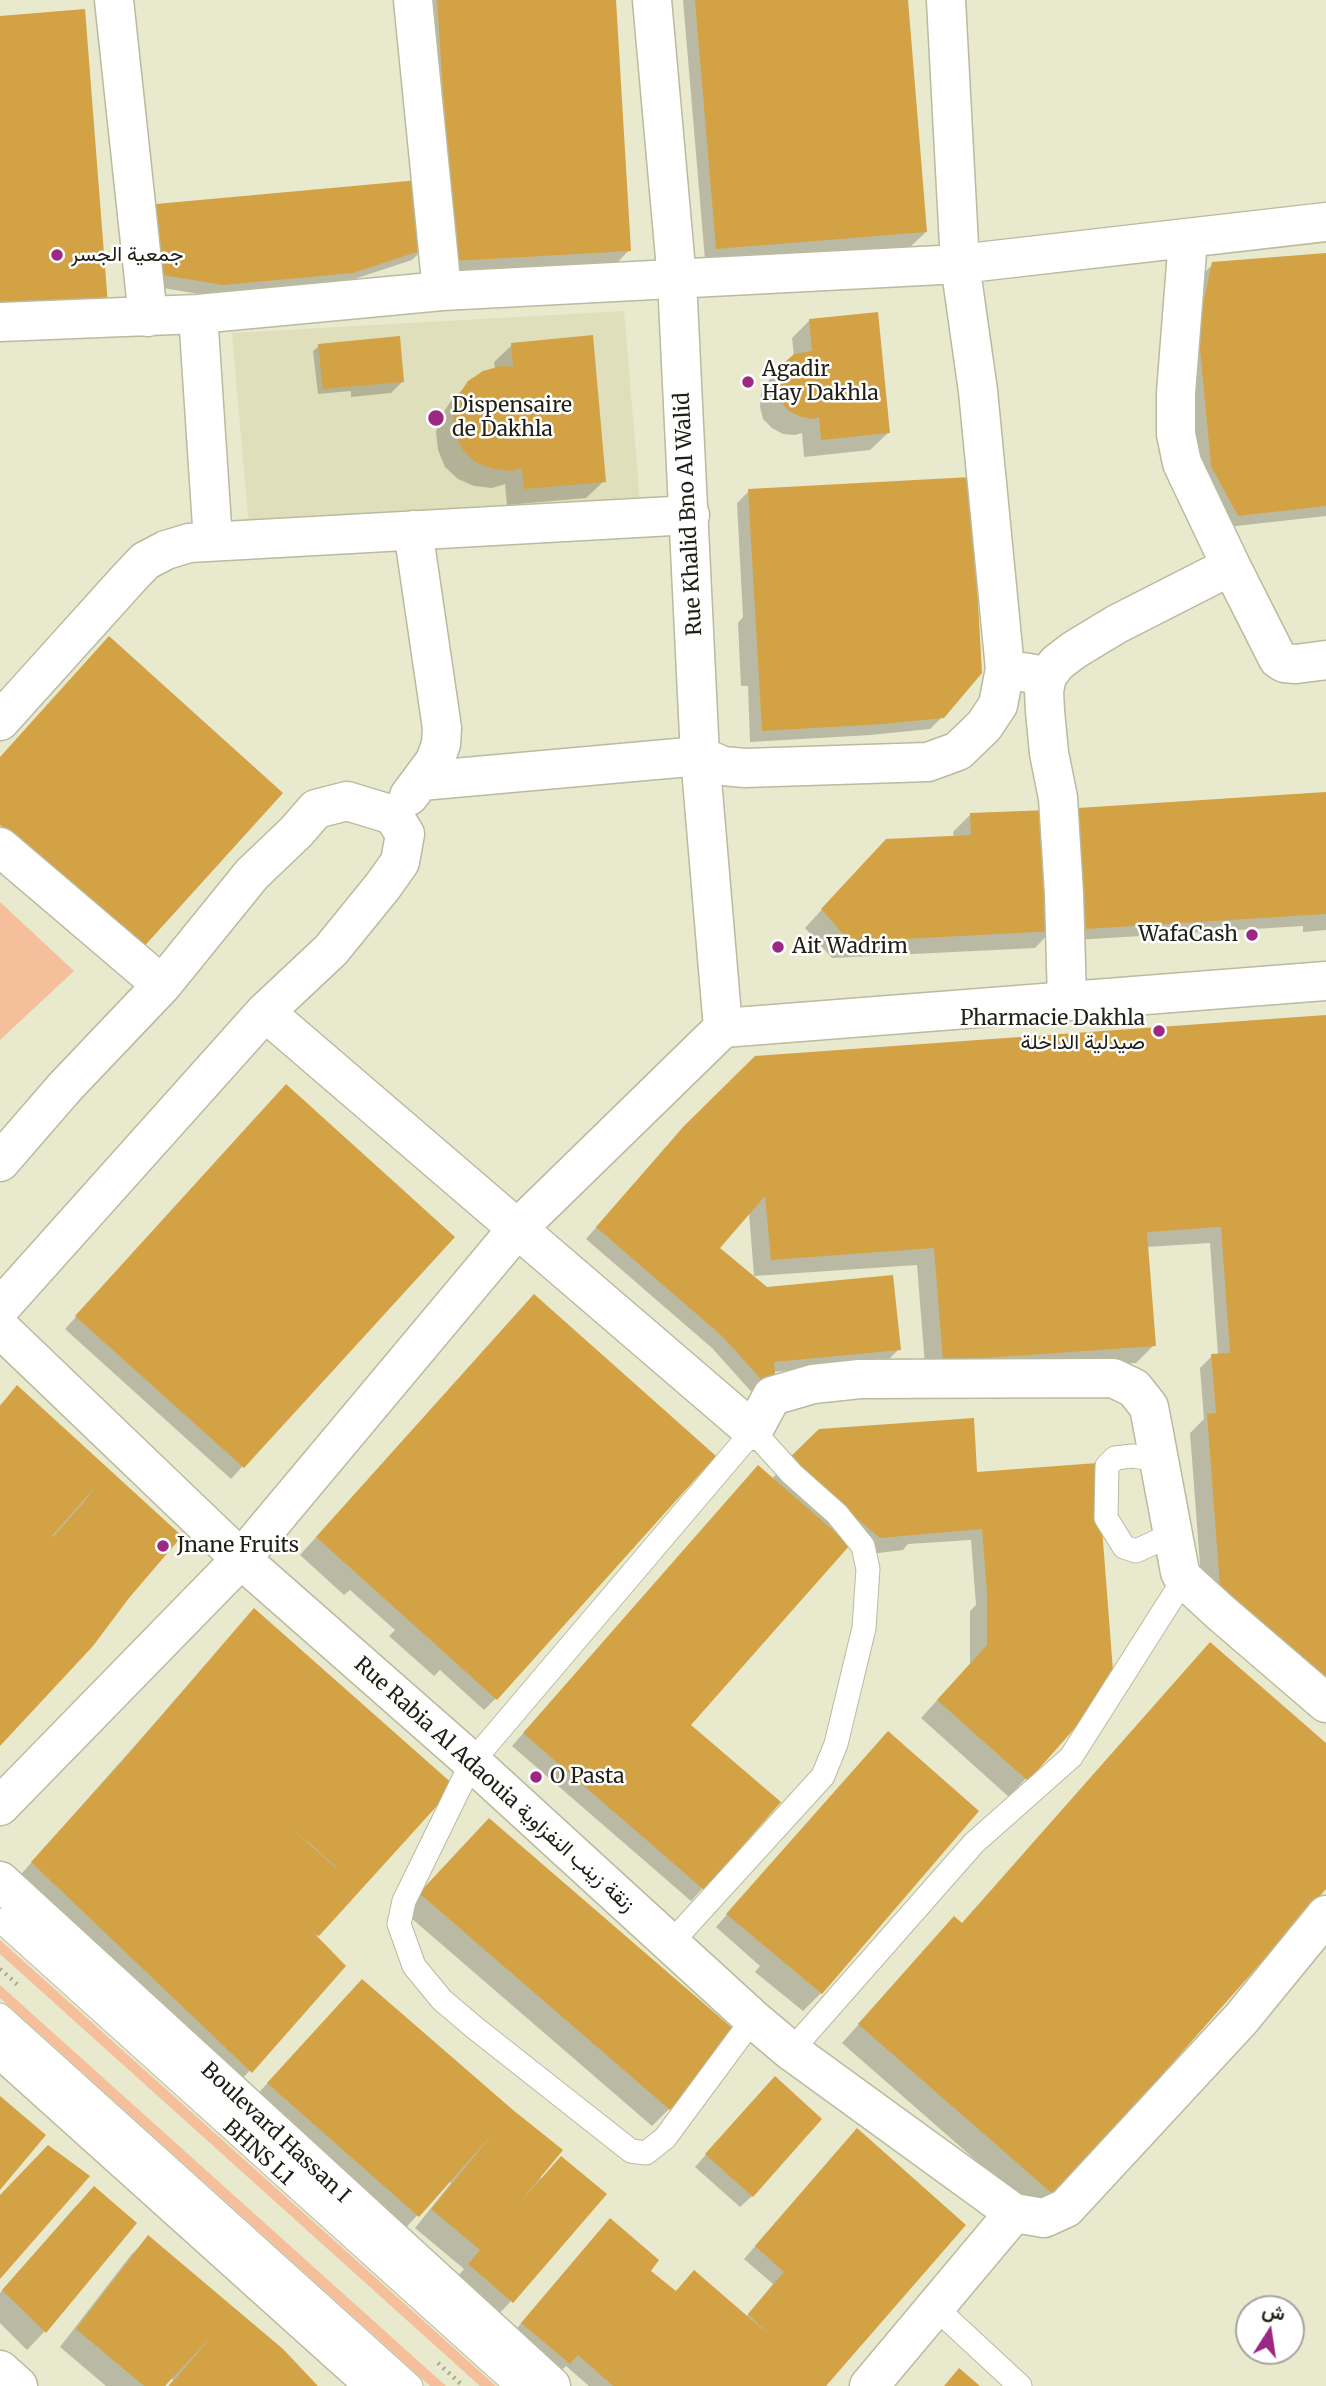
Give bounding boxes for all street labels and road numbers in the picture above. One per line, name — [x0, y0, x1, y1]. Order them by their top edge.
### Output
street label: Rue Khalid Bno Al Walid — [670, 392, 708, 636]
street label: Rue Rabia Al Adaouia زنقة زينب النفزاوية — [349, 1652, 639, 1918]
street label: Boulevard Hassan I — [195, 2058, 355, 2208]
street label: BHNS L1 — [218, 2115, 298, 2191]

